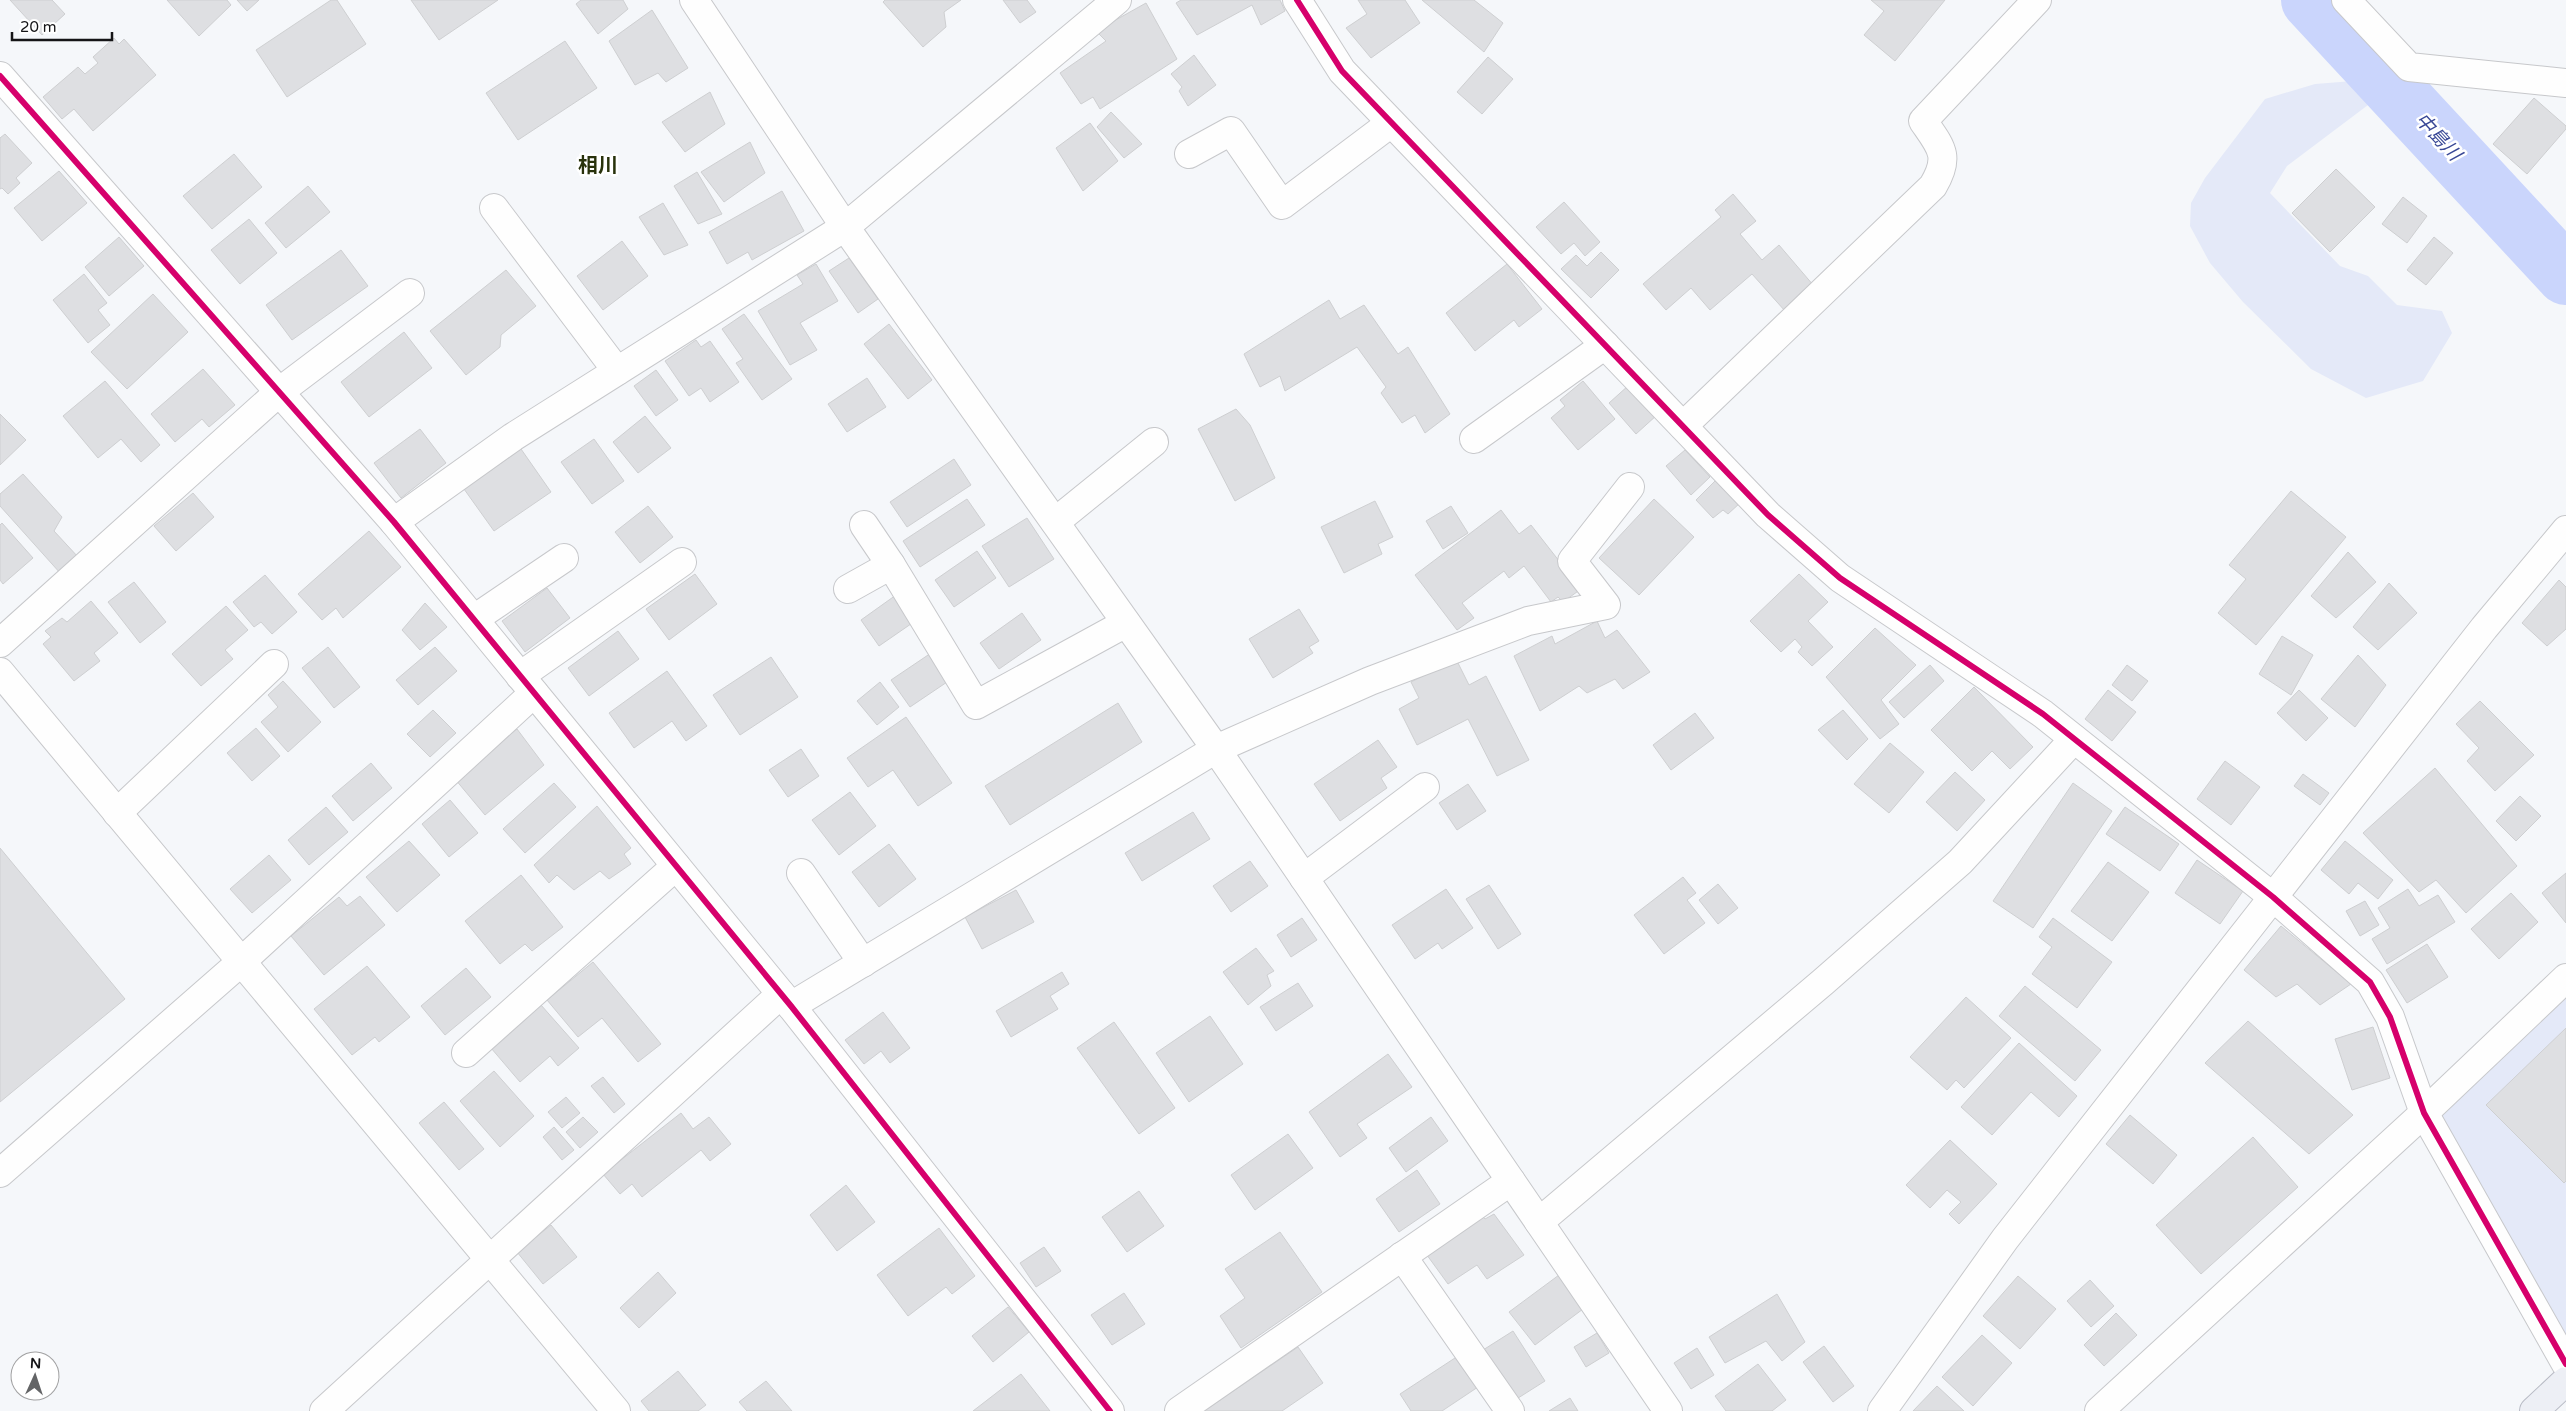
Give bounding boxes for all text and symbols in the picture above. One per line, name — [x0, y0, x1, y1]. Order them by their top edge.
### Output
scale bar — [12, 10, 112, 42]
text: 20 m — [20, 18, 57, 36]
water label: 中島川 — [2411, 109, 2467, 167]
district label: 相川 — [578, 154, 618, 178]
north arrow — [10, 1351, 60, 1401]
text: N — [30, 1355, 42, 1372]

